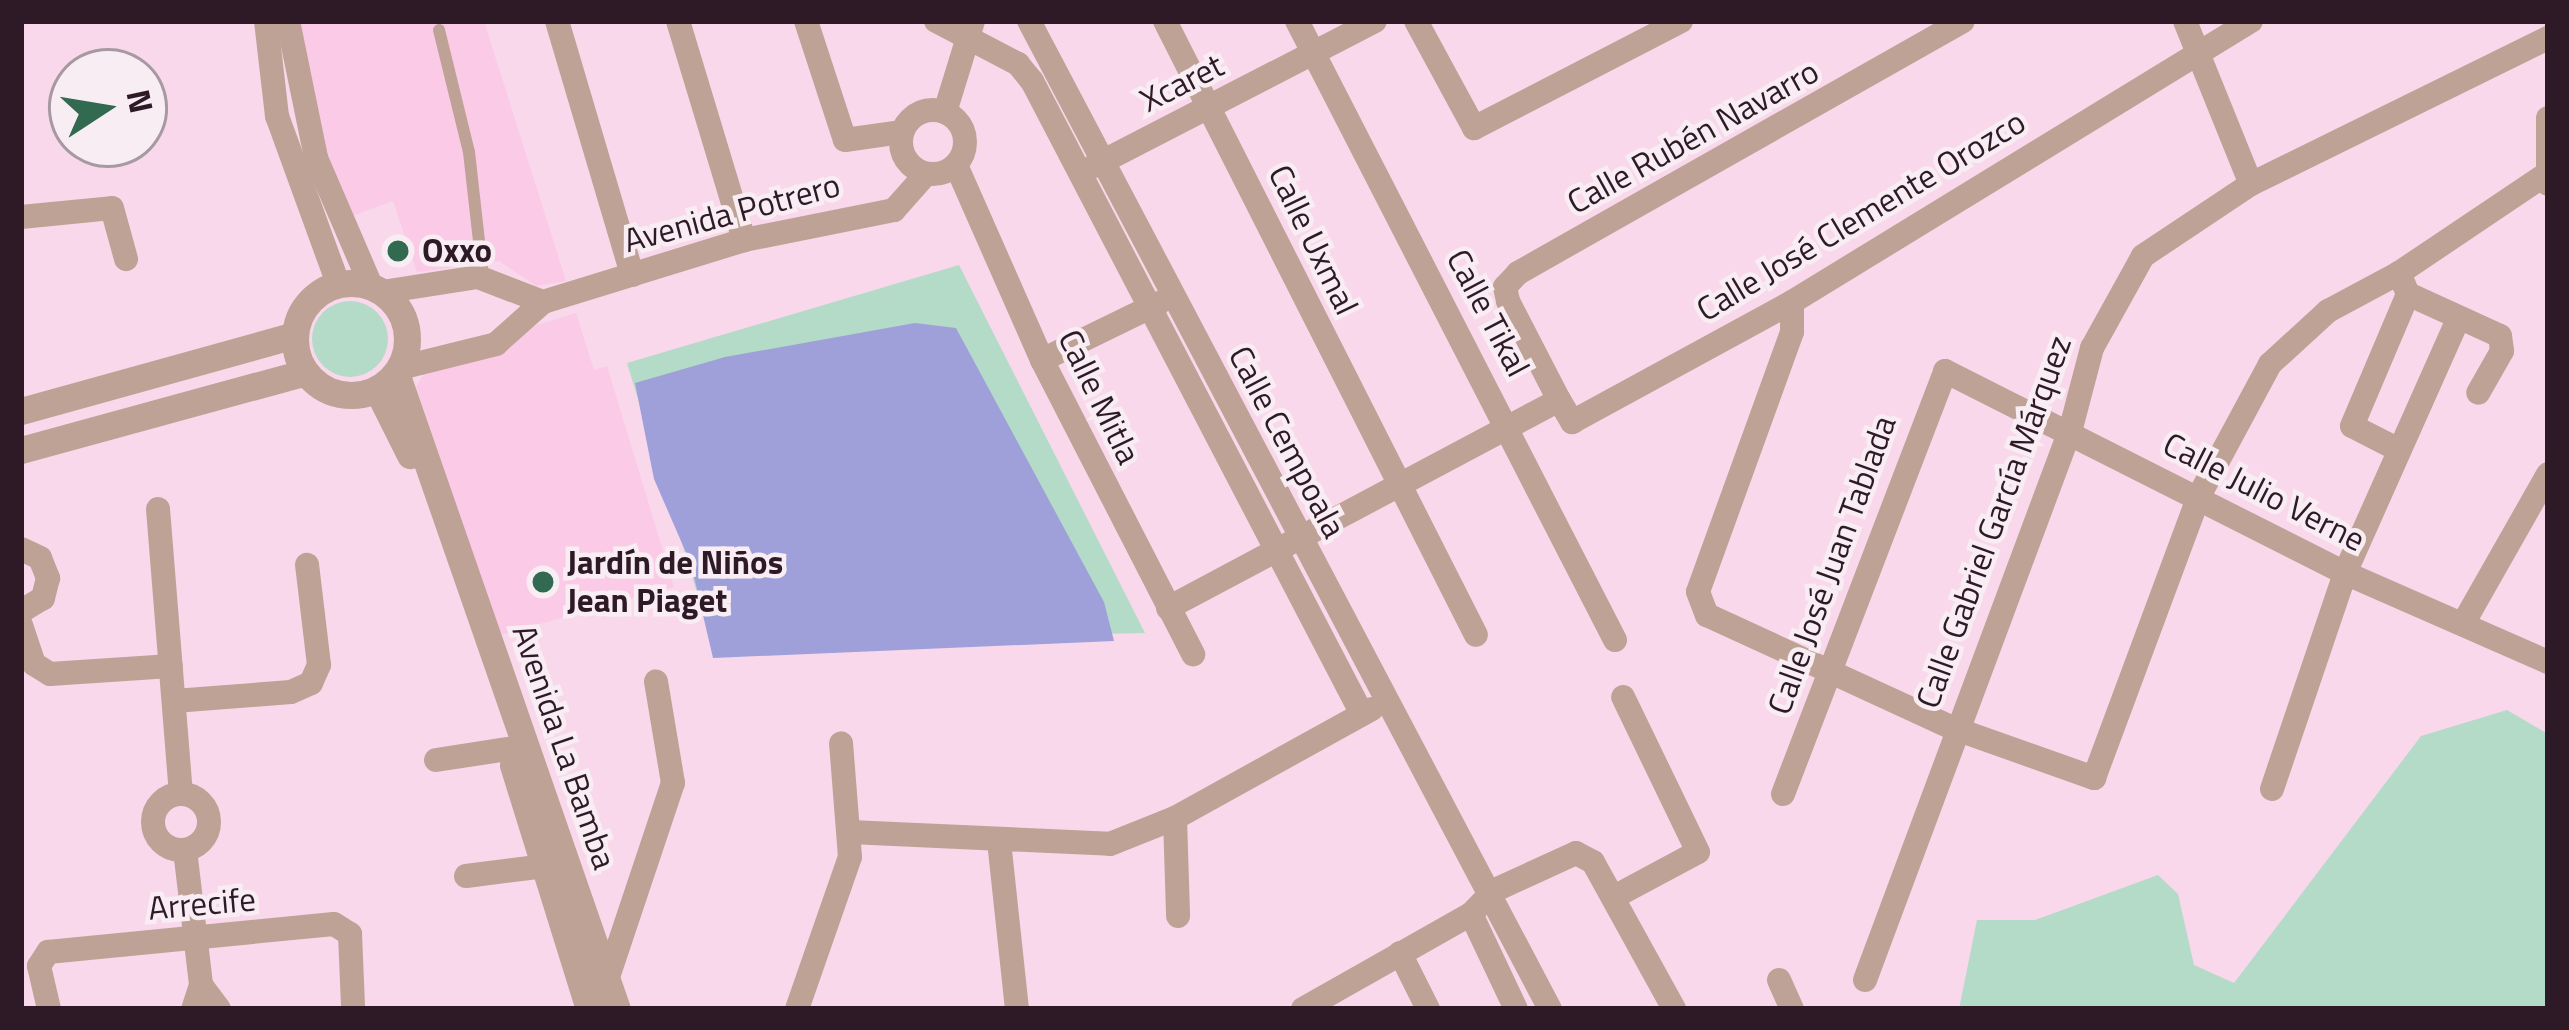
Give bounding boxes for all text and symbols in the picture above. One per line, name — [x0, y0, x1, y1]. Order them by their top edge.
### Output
street label: Xcaret — [1134, 45, 1230, 121]
north arrow — [48, 48, 168, 168]
street label: Calle Rubén Navarro — [1560, 52, 1826, 222]
text: N — [113, 85, 167, 118]
street label: Calle José Clemente Orozco — [1690, 102, 2032, 330]
street label: Calle Uxmal — [1260, 159, 1366, 321]
street label: Avenida Potrero — [620, 165, 844, 261]
place label: Oxxo — [422, 231, 492, 271]
marker: Oxxo — [385, 238, 411, 264]
street label: Calle Tikal — [1438, 243, 1538, 383]
street label: Calle Mitla — [1050, 323, 1148, 471]
street label: Calle Gabriel García Márquez — [1908, 330, 2080, 714]
street label: Calle Cempoala — [1220, 340, 1354, 544]
street label: Calle José Juan Tablada — [1760, 410, 1904, 720]
street label: Calle Julio Verne — [2157, 424, 2371, 560]
place label: Jardín de Niños Jean Piaget — [567, 543, 783, 621]
marker: Jardín de Niños Jean Piaget — [530, 569, 556, 595]
street label: Avenida La Bamba — [504, 620, 624, 874]
street label: Arrecife — [147, 880, 257, 928]

